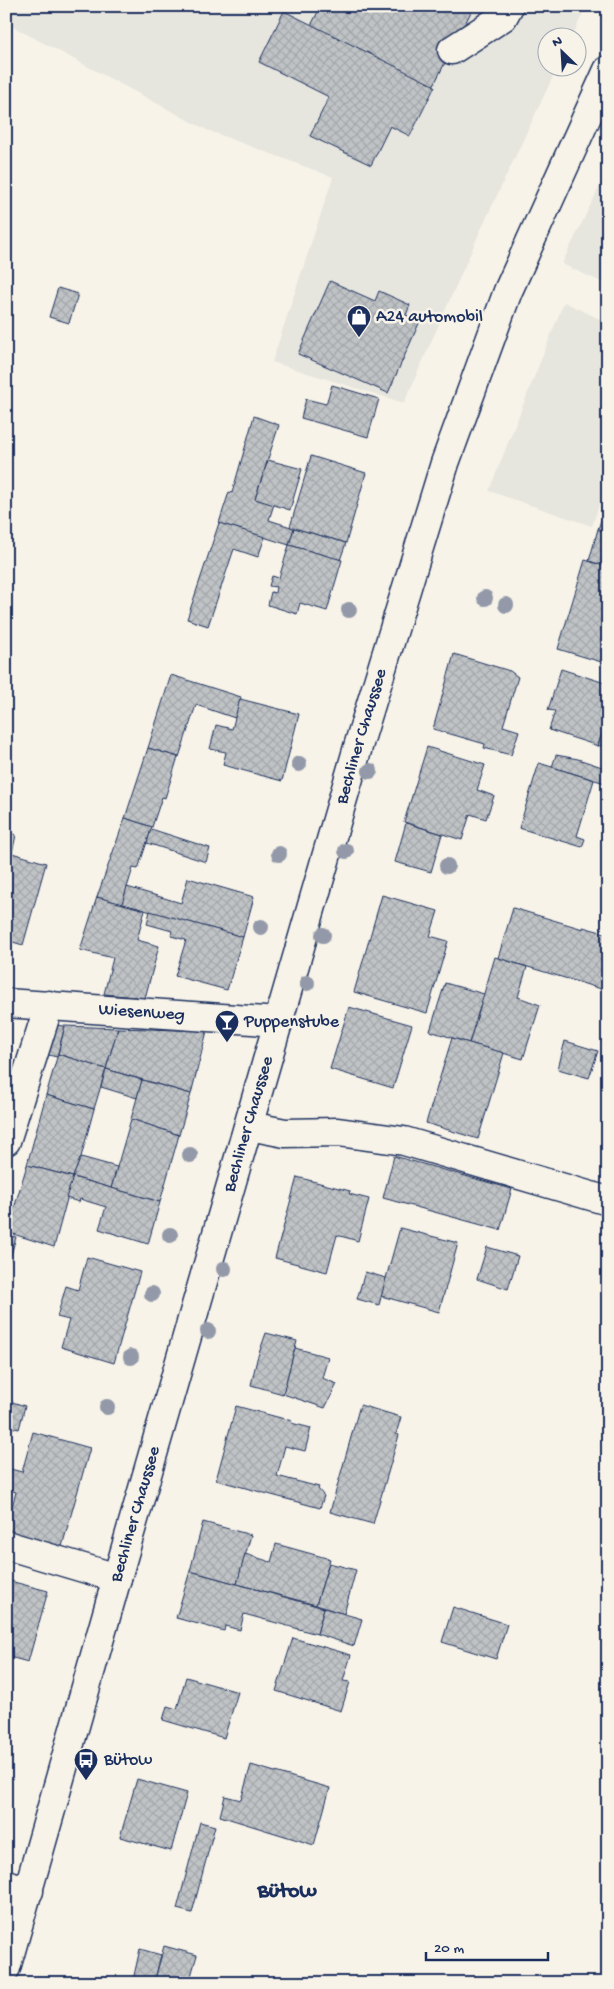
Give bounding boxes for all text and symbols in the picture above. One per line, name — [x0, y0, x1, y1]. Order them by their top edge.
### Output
north arrow — [536, 28, 586, 78]
text: N — [550, 33, 565, 52]
shop icon: A24 automobil — [346, 304, 372, 338]
place label: A24 automobil — [376, 307, 483, 328]
street label: Bechliner Chaussee — [331, 665, 392, 807]
street label: Wiesenweg — [98, 999, 186, 1026]
bar icon: Puppenstube — [214, 1009, 240, 1043]
place label: Puppenstube — [243, 1012, 340, 1033]
street label: Bechliner Chaussee — [219, 1053, 278, 1196]
street label: Bechliner Chaussee — [106, 1443, 165, 1585]
bus stop icon: Bütow — [73, 1747, 99, 1781]
place label: Bütow — [103, 1750, 152, 1771]
district label: Bütow — [256, 1879, 317, 1905]
scale bar — [426, 1929, 549, 1961]
text: 20 m — [434, 1940, 464, 1958]

